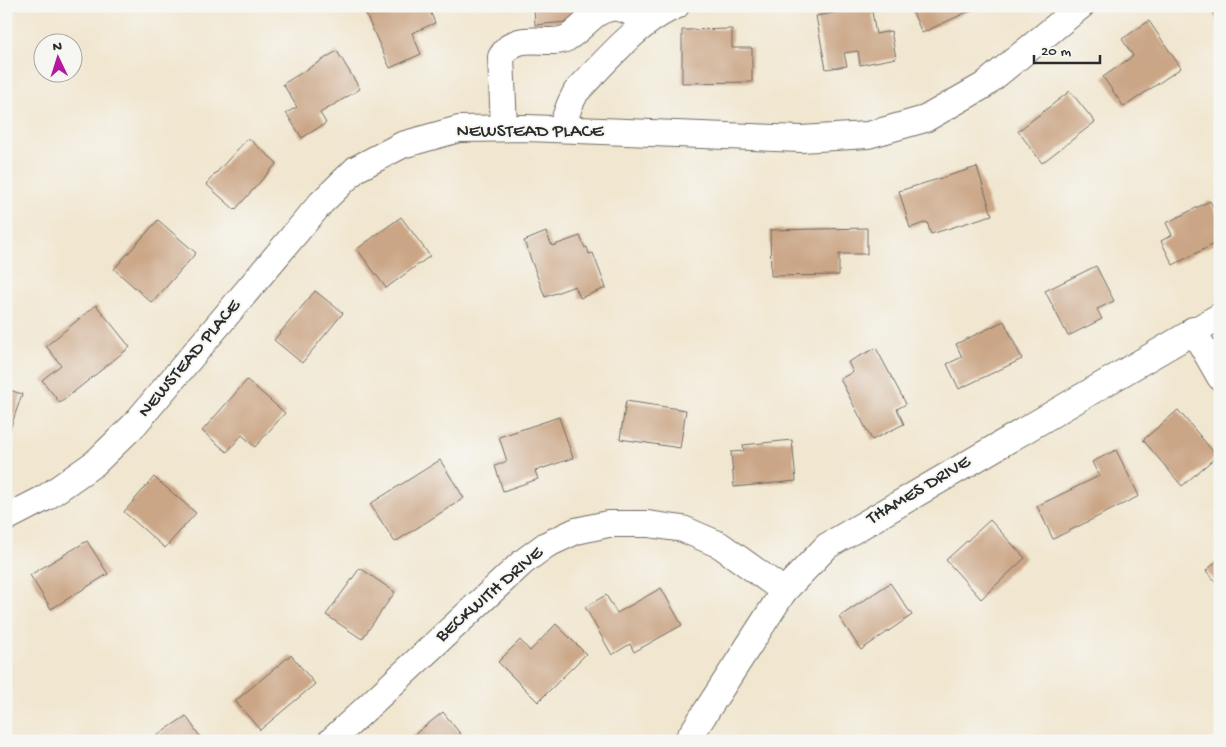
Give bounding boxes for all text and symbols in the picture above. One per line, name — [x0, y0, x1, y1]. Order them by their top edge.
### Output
north arrow — [32, 32, 82, 82]
scale bar — [1034, 32, 1100, 64]
text: N — [52, 39, 62, 56]
text: 20 m — [1041, 43, 1071, 61]
street label: NEWSTEAD PLACE — [456, 121, 605, 144]
street label: NEWSTEAD PLACE — [134, 294, 247, 423]
street label: THAMES DRIVE — [862, 450, 976, 532]
street label: BECKWITH DRIVE — [431, 541, 549, 649]

